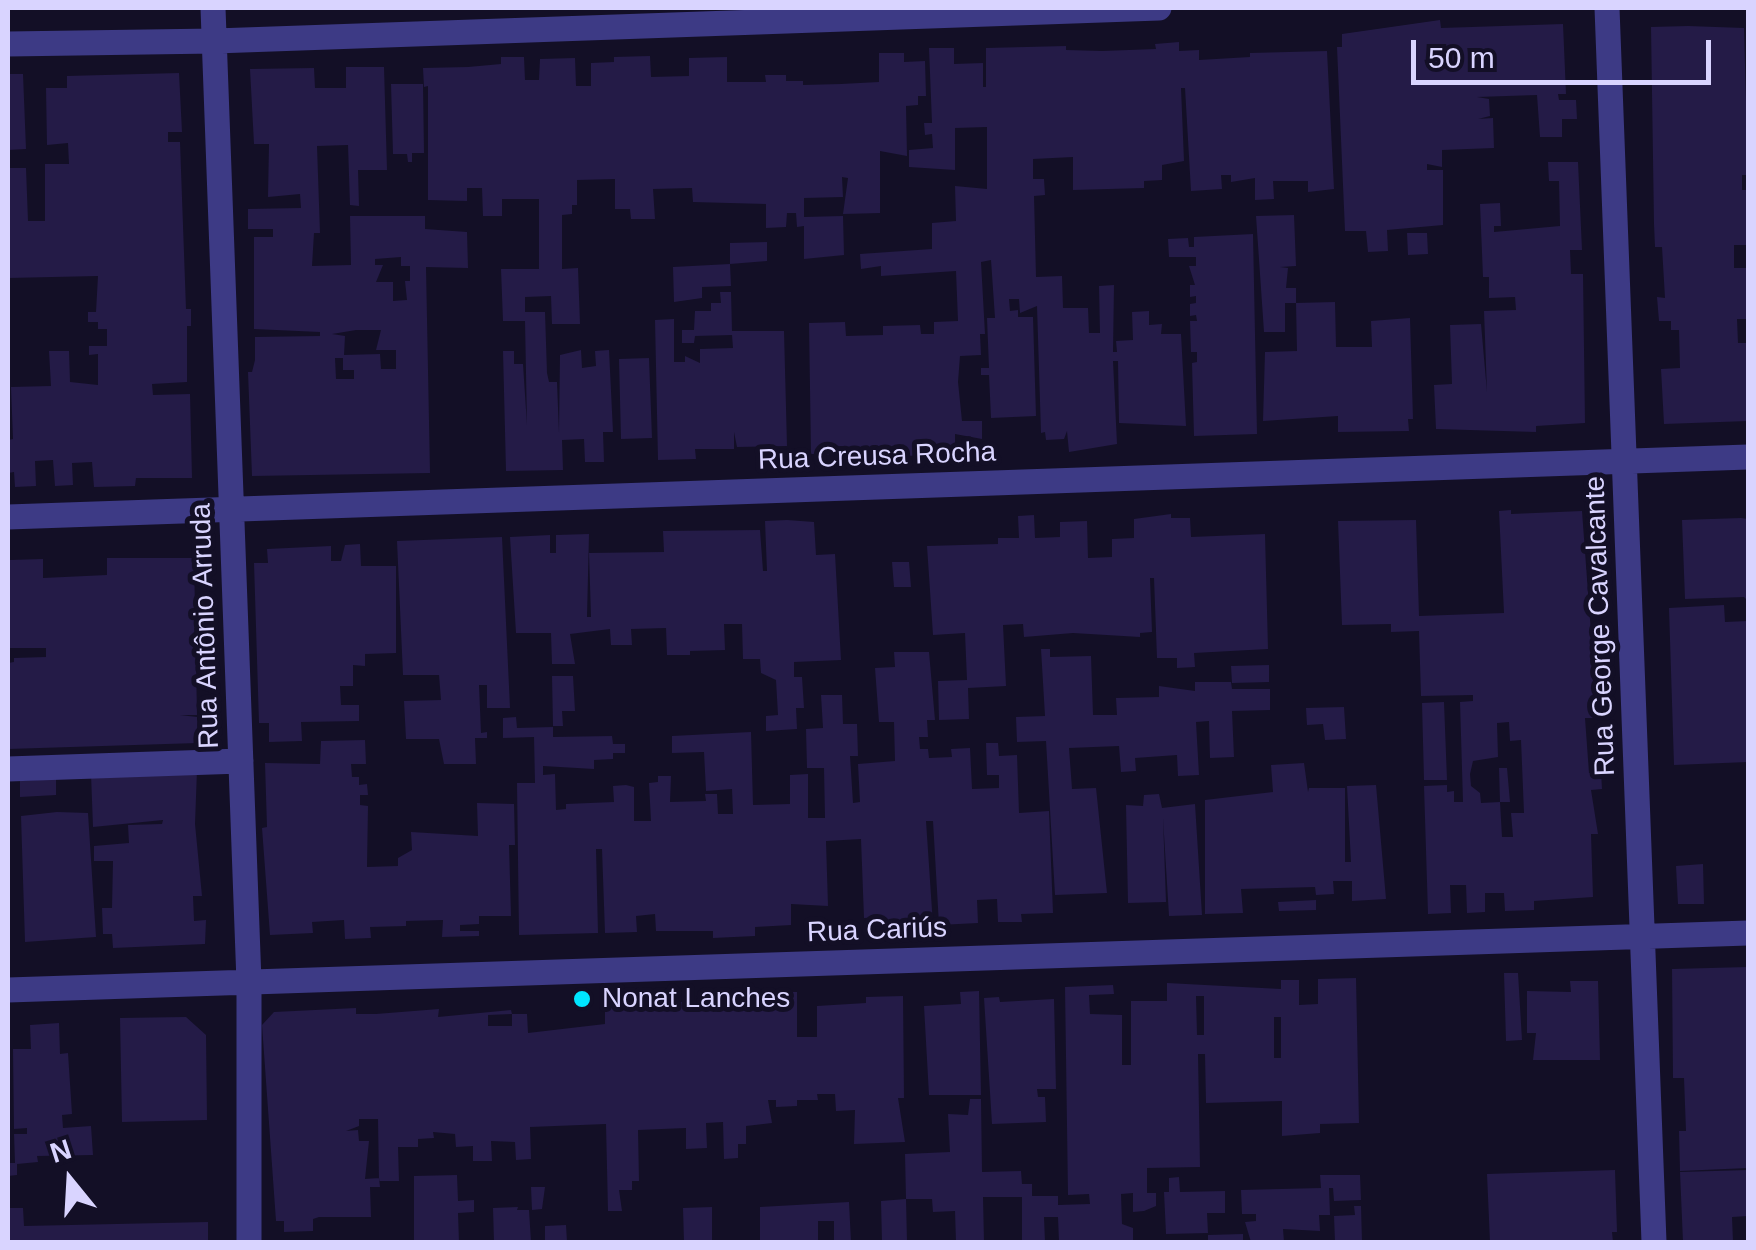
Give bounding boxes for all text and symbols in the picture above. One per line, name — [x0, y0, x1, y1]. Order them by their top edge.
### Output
scale bar — [1416, 20, 1716, 82]
text: 50 m — [1428, 41, 1495, 74]
street label: Rua Creusa Rocha — [757, 436, 997, 478]
street label: Rua George Cavalcante — [1579, 475, 1623, 777]
street label: Rua Antônio Arruda — [185, 503, 227, 749]
street label: Rua Cariús — [806, 912, 948, 950]
place label: Nonat Lanches — [602, 982, 790, 1016]
marker: Nonat Lanches — [571, 988, 593, 1010]
north arrow — [20, 1130, 120, 1230]
text: N — [46, 1133, 75, 1169]

